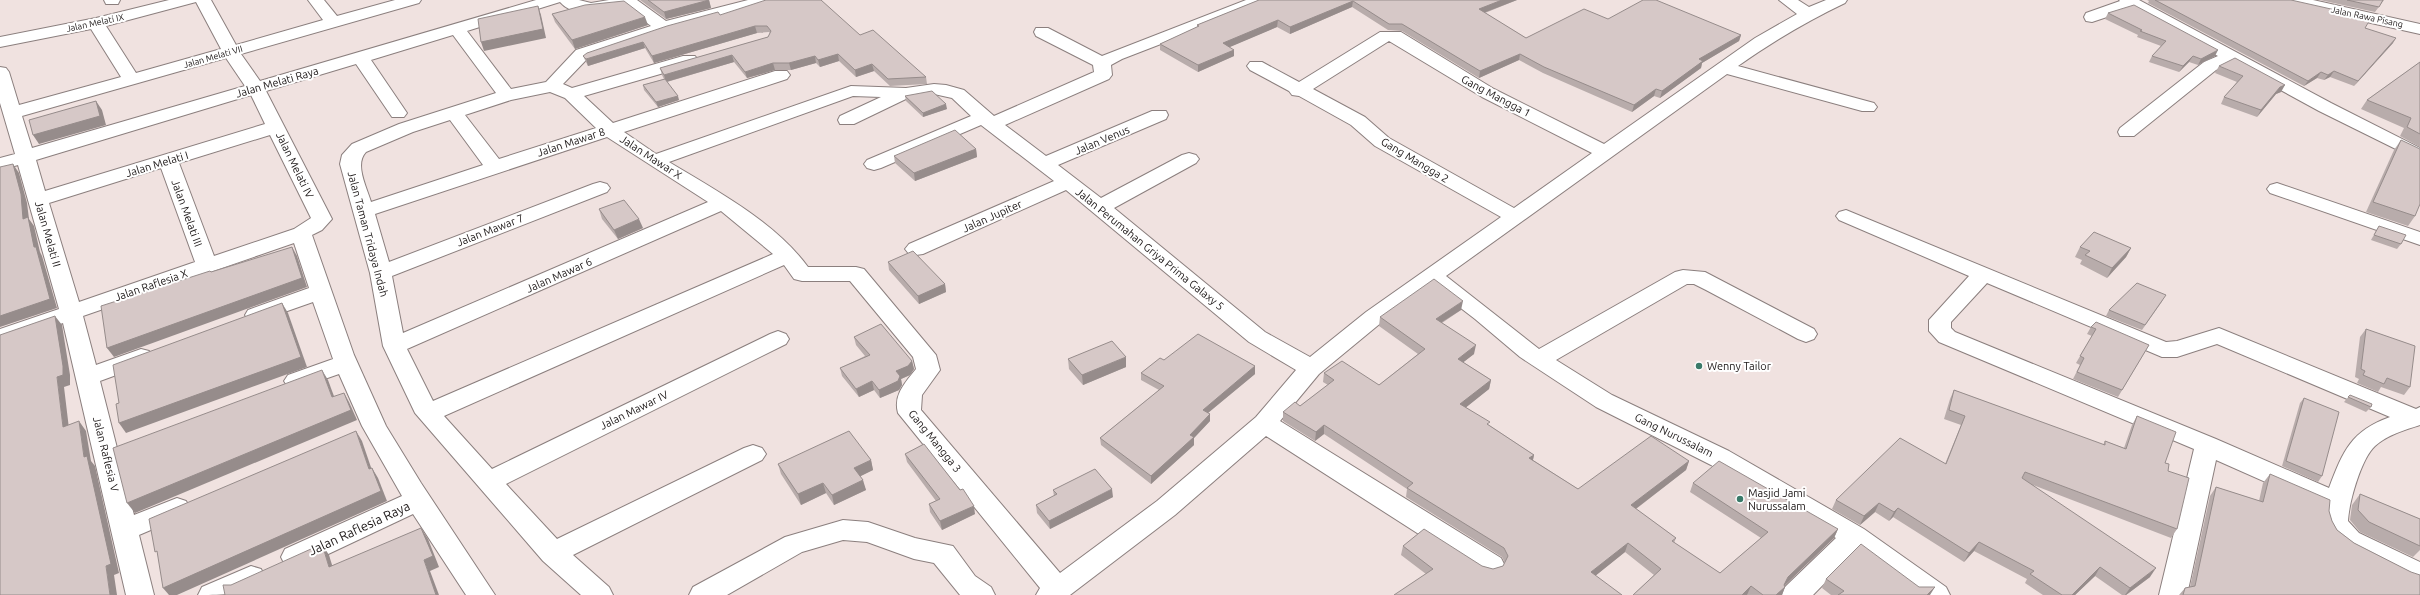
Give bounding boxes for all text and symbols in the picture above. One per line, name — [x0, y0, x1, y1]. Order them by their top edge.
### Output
street label: Jalan Rawa Pisang — [2330, 4, 2404, 30]
street label: Jalan Melati IX — [65, 12, 125, 34]
street label: Jalan Melati VII — [182, 44, 244, 70]
street label: Jalan Melati Raya — [234, 64, 320, 100]
street label: Gang Mangga 1 — [1459, 73, 1533, 119]
street label: Jalan Venus — [1073, 123, 1131, 157]
street label: Jalan Mawar 8 — [536, 125, 606, 159]
street label: Jalan Melati IV — [274, 130, 316, 200]
street label: Jalan Mawar X — [618, 133, 684, 182]
street label: Gang Mangga 2 — [1379, 135, 1451, 185]
street label: Jalan Melati I — [124, 149, 190, 179]
street label: Jalan Taman Tridaya Indah — [345, 170, 391, 298]
street label: Jalan Melati III — [169, 178, 205, 248]
street label: Jalan Perumahan Griya Prima Galaxy 5 — [1074, 186, 1226, 312]
street label: Jalan Jupiter — [960, 197, 1024, 234]
street label: Jalan Melati II — [33, 200, 63, 268]
street label: Jalan Mawar 7 — [455, 212, 525, 248]
street label: Jalan Mawar 6 — [524, 255, 594, 295]
street label: Jalan Raflesia X — [113, 267, 189, 303]
place label: Wenny Tailor — [1707, 360, 1772, 372]
marker: Wenny Tailor — [1694, 361, 1704, 371]
street label: Jalan Mawar IV — [598, 388, 670, 432]
street label: Gang Mangga 3 — [906, 407, 964, 475]
street label: Gang Nurussalam — [1633, 411, 1715, 459]
street label: Jalan Raflesia V — [91, 415, 121, 493]
place label: Masjid Jami Nurussalam — [1748, 487, 1806, 512]
marker: Masjid Jami Nurussalam — [1735, 494, 1745, 504]
street label: Jalan Raflesia Raya — [306, 498, 412, 558]

